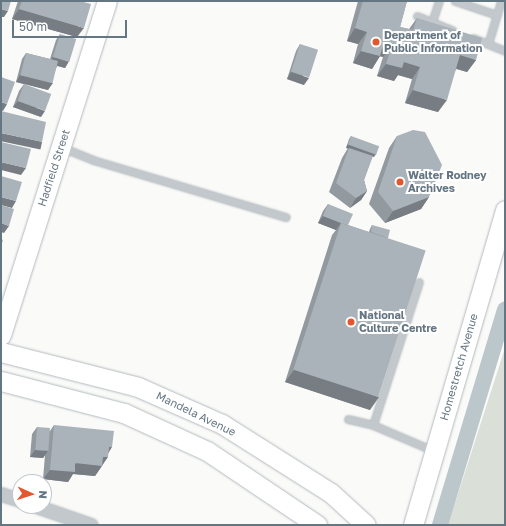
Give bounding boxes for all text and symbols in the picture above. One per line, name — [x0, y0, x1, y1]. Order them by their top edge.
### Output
scale bar — [14, 12, 129, 38]
text: 50 m — [19, 19, 47, 34]
place label: Department of Public Information — [384, 29, 482, 55]
marker: Department of Public Information — [371, 37, 381, 47]
street label: Hadfield Street — [35, 128, 73, 208]
place label: Walter Rodney Archives — [408, 169, 487, 195]
marker: Walter Rodney Archives — [395, 177, 405, 187]
place label: National Culture Centre — [359, 309, 437, 335]
street label: Homestretch Avenue — [437, 312, 481, 422]
marker: National Culture Centre — [346, 317, 356, 327]
street label: Mandela Avenue — [154, 389, 238, 439]
north arrow — [12, 474, 52, 514]
text: N — [37, 490, 50, 499]

